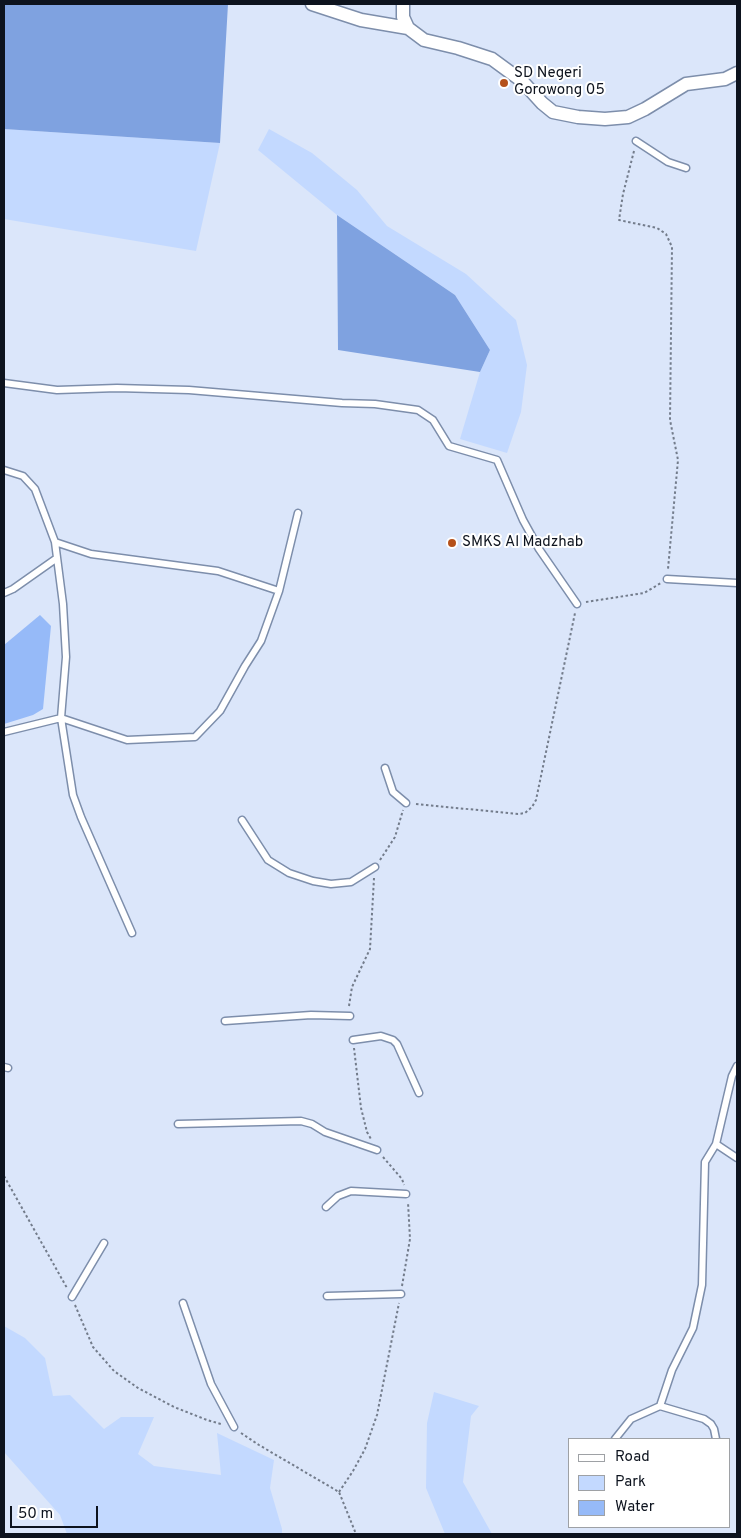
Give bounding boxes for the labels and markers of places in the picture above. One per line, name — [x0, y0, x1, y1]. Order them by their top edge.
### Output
place label: SD Negeri Gorowong 05 — [514, 65, 605, 100]
marker: SD Negeri Gorowong 05 — [498, 77, 510, 89]
place label: SMKS Al Madzhab — [462, 534, 583, 552]
marker: SMKS Al Madzhab — [446, 537, 458, 549]

